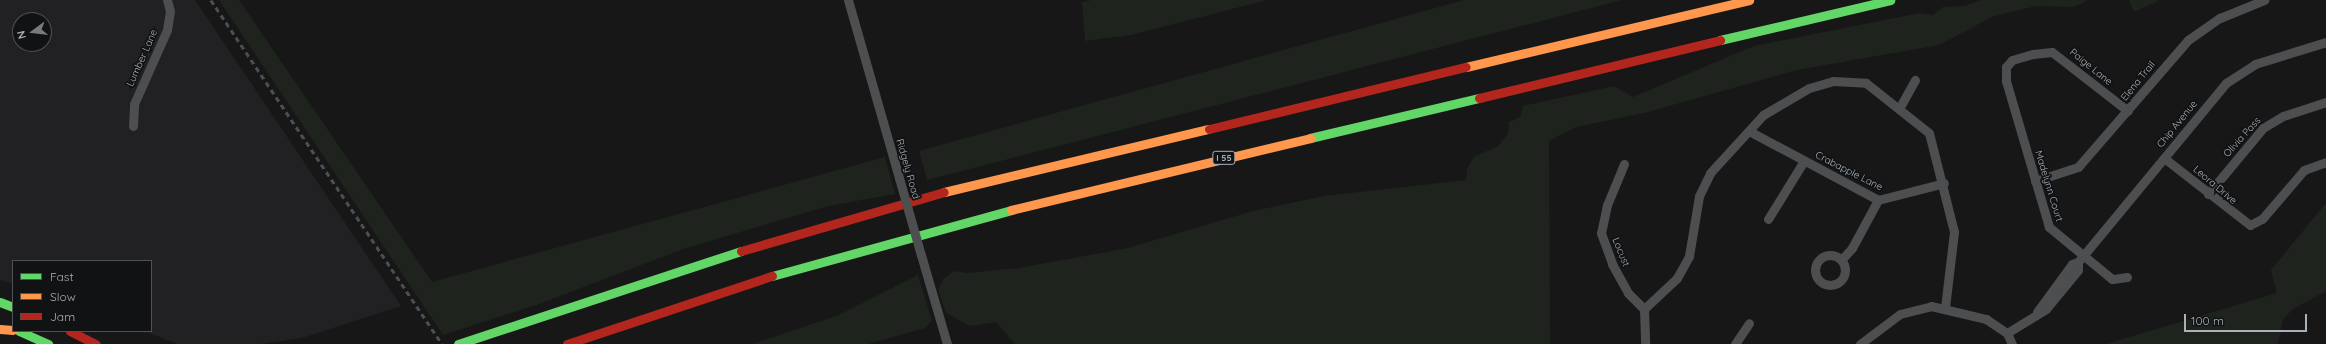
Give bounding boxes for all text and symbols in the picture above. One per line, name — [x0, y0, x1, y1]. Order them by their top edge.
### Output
north arrow — [12, 12, 52, 52]
street label: Lumber Lane — [124, 28, 160, 88]
text: N — [14, 29, 29, 41]
street label: Paige Lane — [2067, 46, 2115, 88]
street label: Elena Trail — [2118, 59, 2158, 103]
street label: Chip Avenue — [2154, 98, 2200, 150]
street label: Olivia Pass — [2221, 115, 2263, 159]
street label: Ridgely Road — [894, 138, 922, 200]
street label: Crabapple Lane — [1813, 149, 1885, 193]
street label: Madelynn Court — [2032, 149, 2066, 223]
road number: I 55 — [1212, 151, 1236, 165]
street label: Leora Drive — [2191, 163, 2239, 207]
street label: Locust — [1610, 236, 1632, 268]
legend — [12, 260, 152, 332]
text: Fast — [50, 269, 74, 284]
text: Slow — [50, 289, 76, 304]
scale bar — [2186, 306, 2309, 332]
text: Jam — [50, 309, 75, 324]
text: 100 m — [2191, 313, 2224, 328]

